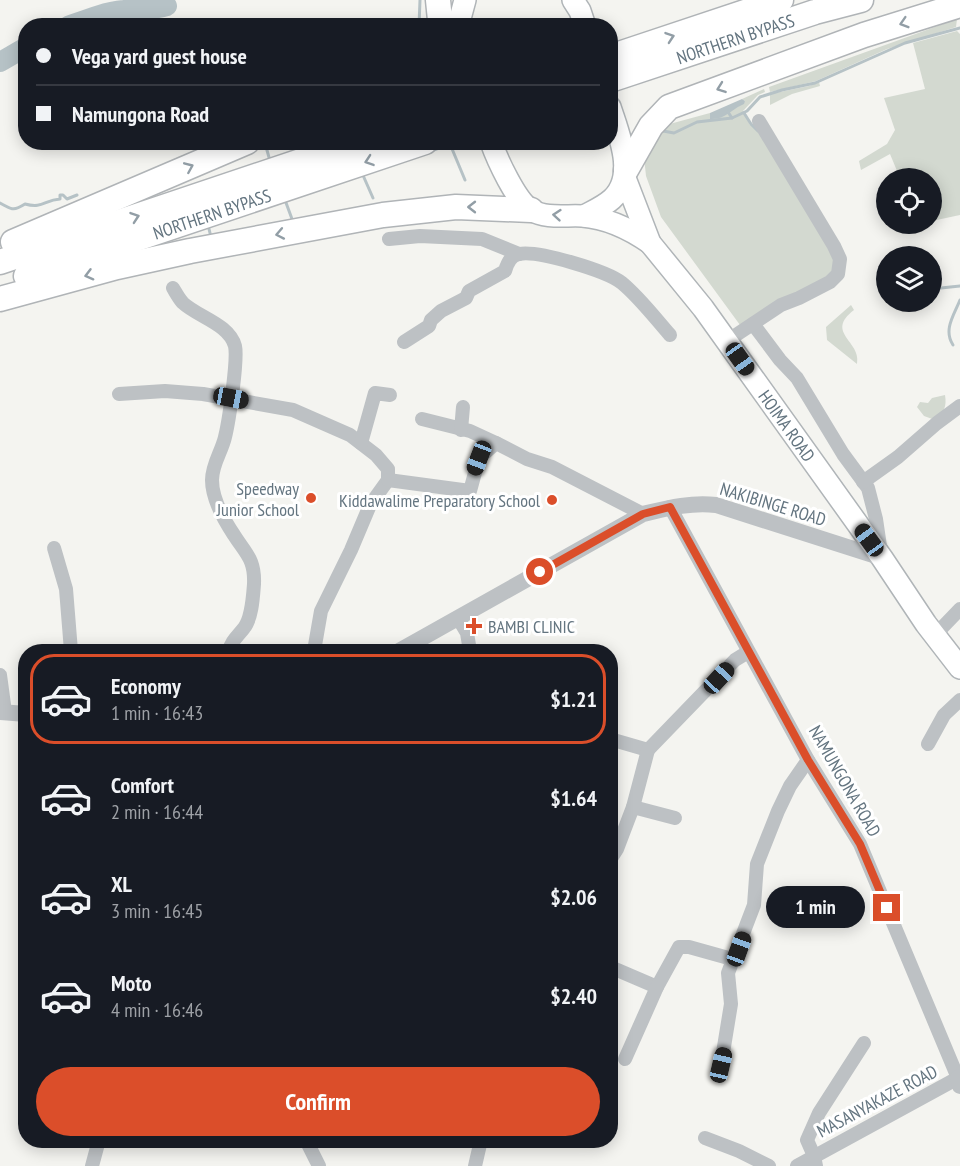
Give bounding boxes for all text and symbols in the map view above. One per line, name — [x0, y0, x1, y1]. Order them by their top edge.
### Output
street label: NORTHERN BYPASS — [673, 8, 797, 69]
one-way arrow — [899, 16, 910, 28]
one-way arrow — [664, 32, 675, 45]
text: Vega yard guest house — [72, 42, 247, 70]
one-way arrow — [716, 81, 726, 94]
text: Namungona Road — [72, 100, 209, 128]
one-way arrow — [364, 154, 375, 166]
one-way arrow — [183, 162, 194, 174]
map controls — [876, 168, 942, 312]
button: locate — [876, 168, 942, 234]
street label: NORTHERN BYPASS — [150, 183, 274, 244]
one-way arrow — [468, 201, 477, 213]
one-way arrow — [552, 209, 562, 222]
one-way arrow — [129, 211, 140, 224]
one-way arrow — [275, 227, 285, 240]
button: layers — [876, 246, 942, 312]
one-way arrow — [84, 267, 94, 280]
car — [722, 339, 758, 379]
street label: HOIMA ROAD — [754, 385, 821, 466]
car — [212, 386, 250, 410]
car — [464, 438, 494, 478]
place label: Speedway Junior School — [216, 477, 300, 521]
street label: NAKIBINGE ROAD — [717, 477, 829, 531]
place label: Kiddawalime Preparatory School — [339, 489, 541, 512]
marker: Speedway Junior School — [304, 491, 318, 505]
marker: Kiddawalime Preparatory School — [545, 493, 559, 507]
car — [851, 520, 887, 560]
route start — [526, 558, 553, 585]
place label: BAMBI CLINIC — [488, 615, 575, 638]
marker: BAMBI CLINIC — [465, 617, 483, 635]
car — [700, 659, 738, 697]
icon: car — [39, 672, 93, 726]
text: Economy — [111, 672, 181, 700]
text: $1.21 — [550, 685, 597, 713]
text: 1 min · 16:43 — [111, 700, 203, 726]
street label: NAMUNGONA ROAD — [804, 721, 886, 841]
icon: car — [39, 771, 93, 825]
text: Comfort — [111, 771, 174, 799]
text: $1.64 — [550, 784, 597, 812]
text: 2 min · 16:44 — [111, 799, 203, 825]
icon: car — [39, 870, 93, 924]
text: XL — [111, 870, 132, 898]
text: $2.06 — [550, 883, 597, 911]
callout: 1 min — [767, 887, 866, 929]
text: 1 min — [795, 894, 836, 920]
route end — [873, 894, 900, 921]
text: 3 min · 16:45 — [111, 898, 203, 924]
car — [724, 929, 754, 969]
icon: car — [39, 969, 93, 1023]
text: Moto — [111, 969, 152, 997]
text: $2.40 — [550, 982, 597, 1010]
text: 4 min · 16:46 — [111, 997, 203, 1023]
car — [708, 1045, 734, 1085]
street label: MASANYAKAZE ROAD — [813, 1060, 941, 1142]
button: Confirm — [36, 1067, 600, 1136]

